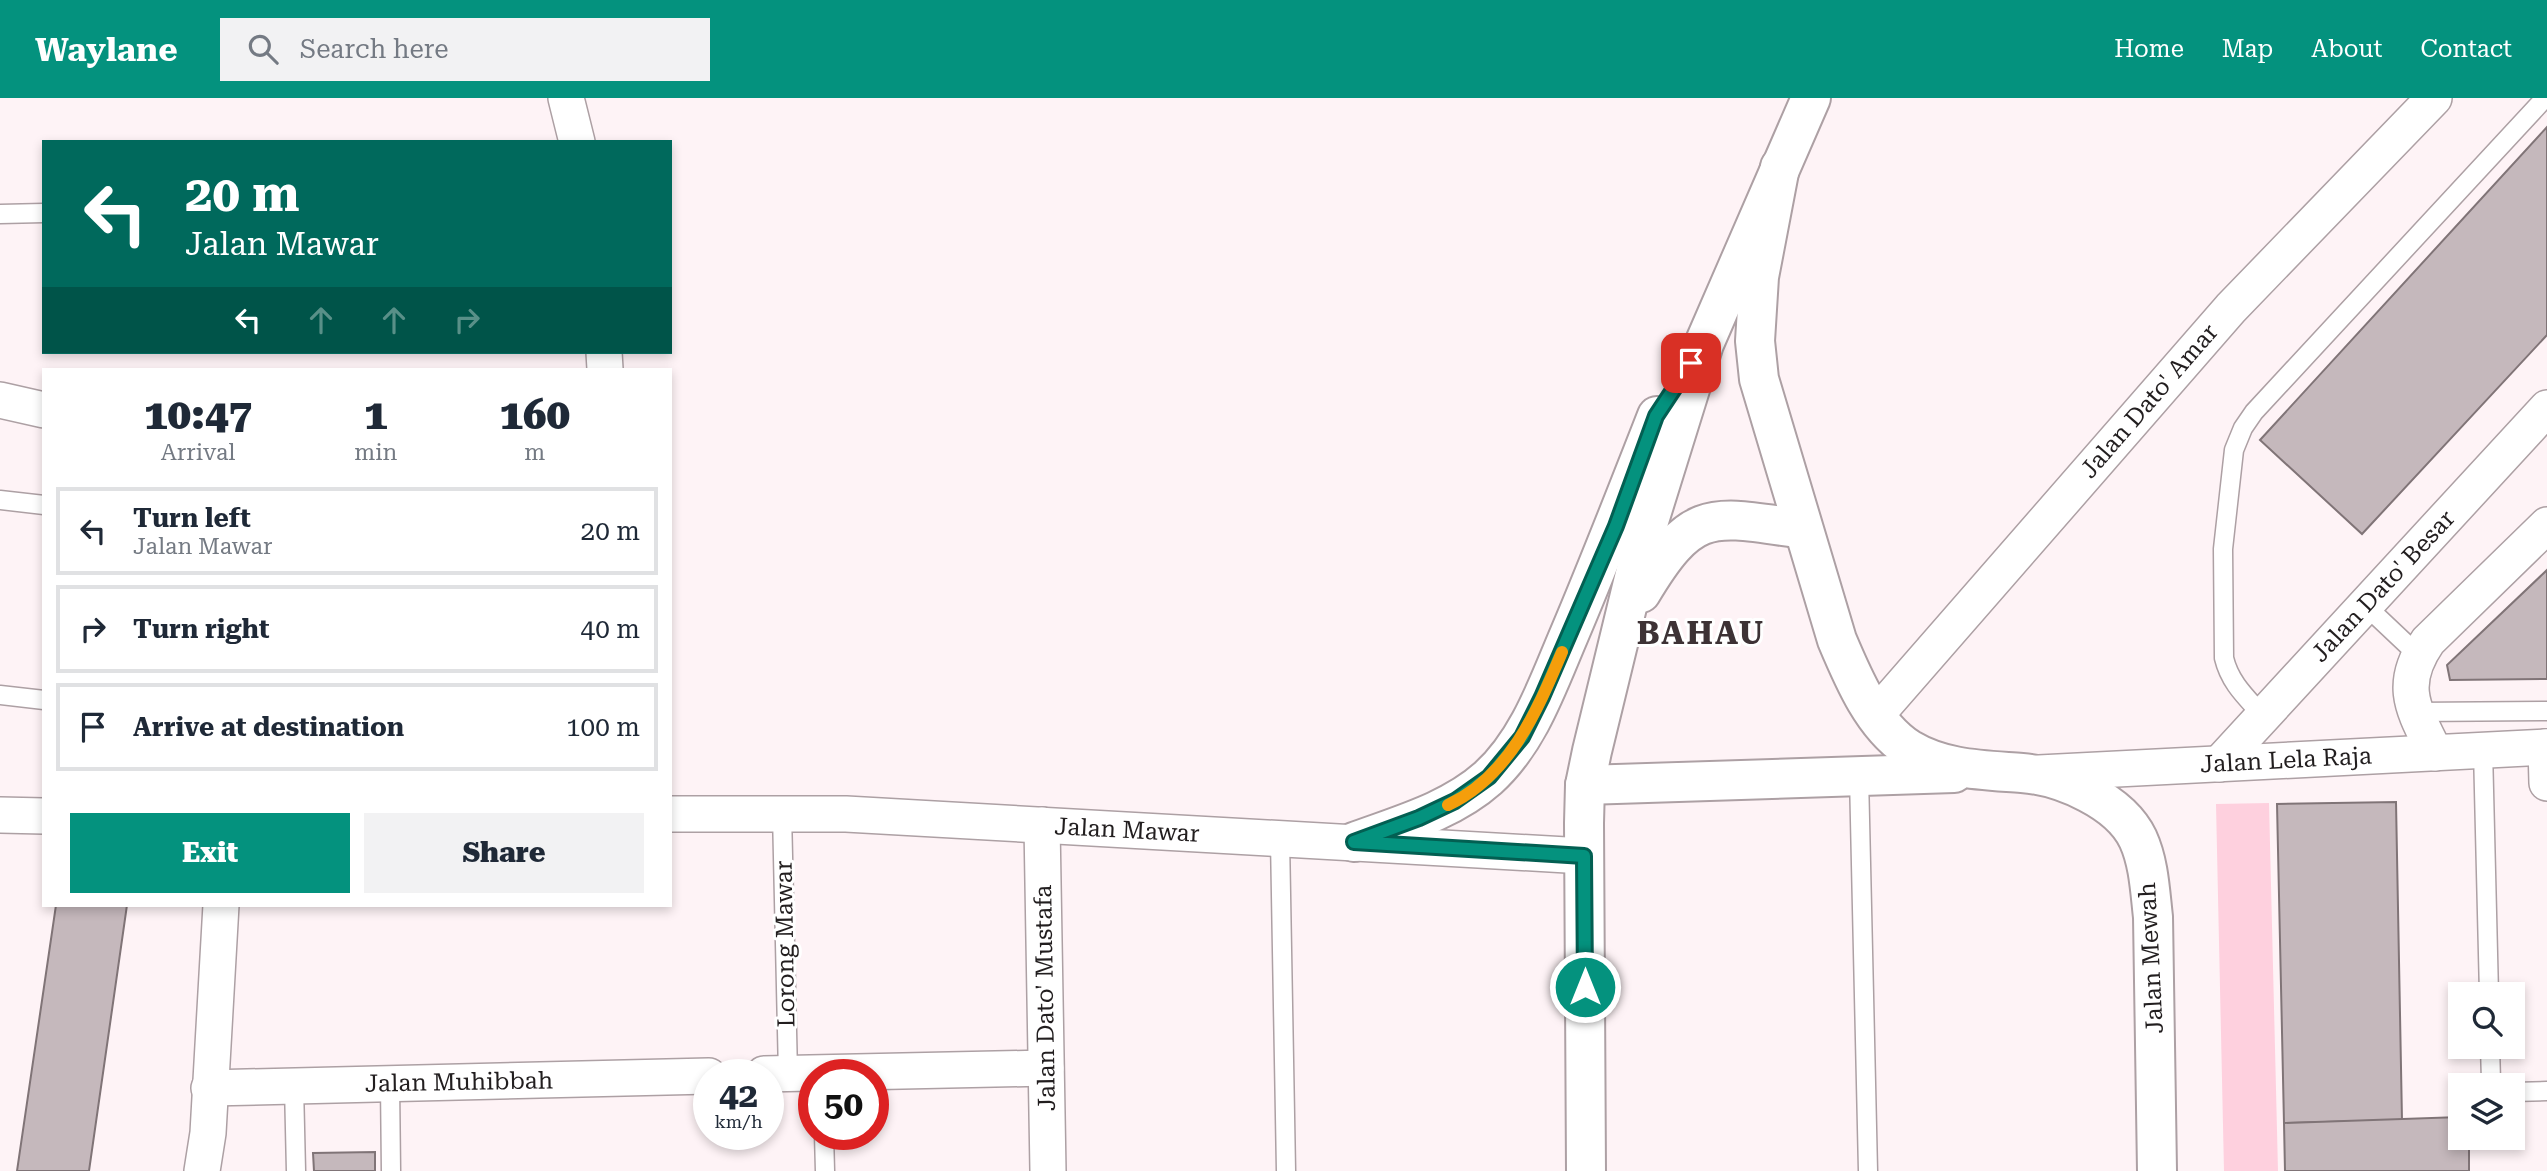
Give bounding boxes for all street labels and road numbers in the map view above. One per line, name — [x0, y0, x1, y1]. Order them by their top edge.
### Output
street label: Jalan Dato' Amar — [2075, 318, 2224, 484]
street label: Jalan Dato' Besar — [2306, 504, 2460, 667]
street label: Jalan Lela Raja — [2199, 742, 2373, 778]
street label: Jalan Mawar — [1054, 812, 1200, 848]
street label: Lorong Mawar — [770, 860, 800, 1028]
street label: Jalan Mewah — [2133, 882, 2169, 1034]
street label: Jalan Dato' Mustafa — [1029, 885, 1061, 1111]
street label: Jalan Muhibbah — [365, 1066, 553, 1098]

